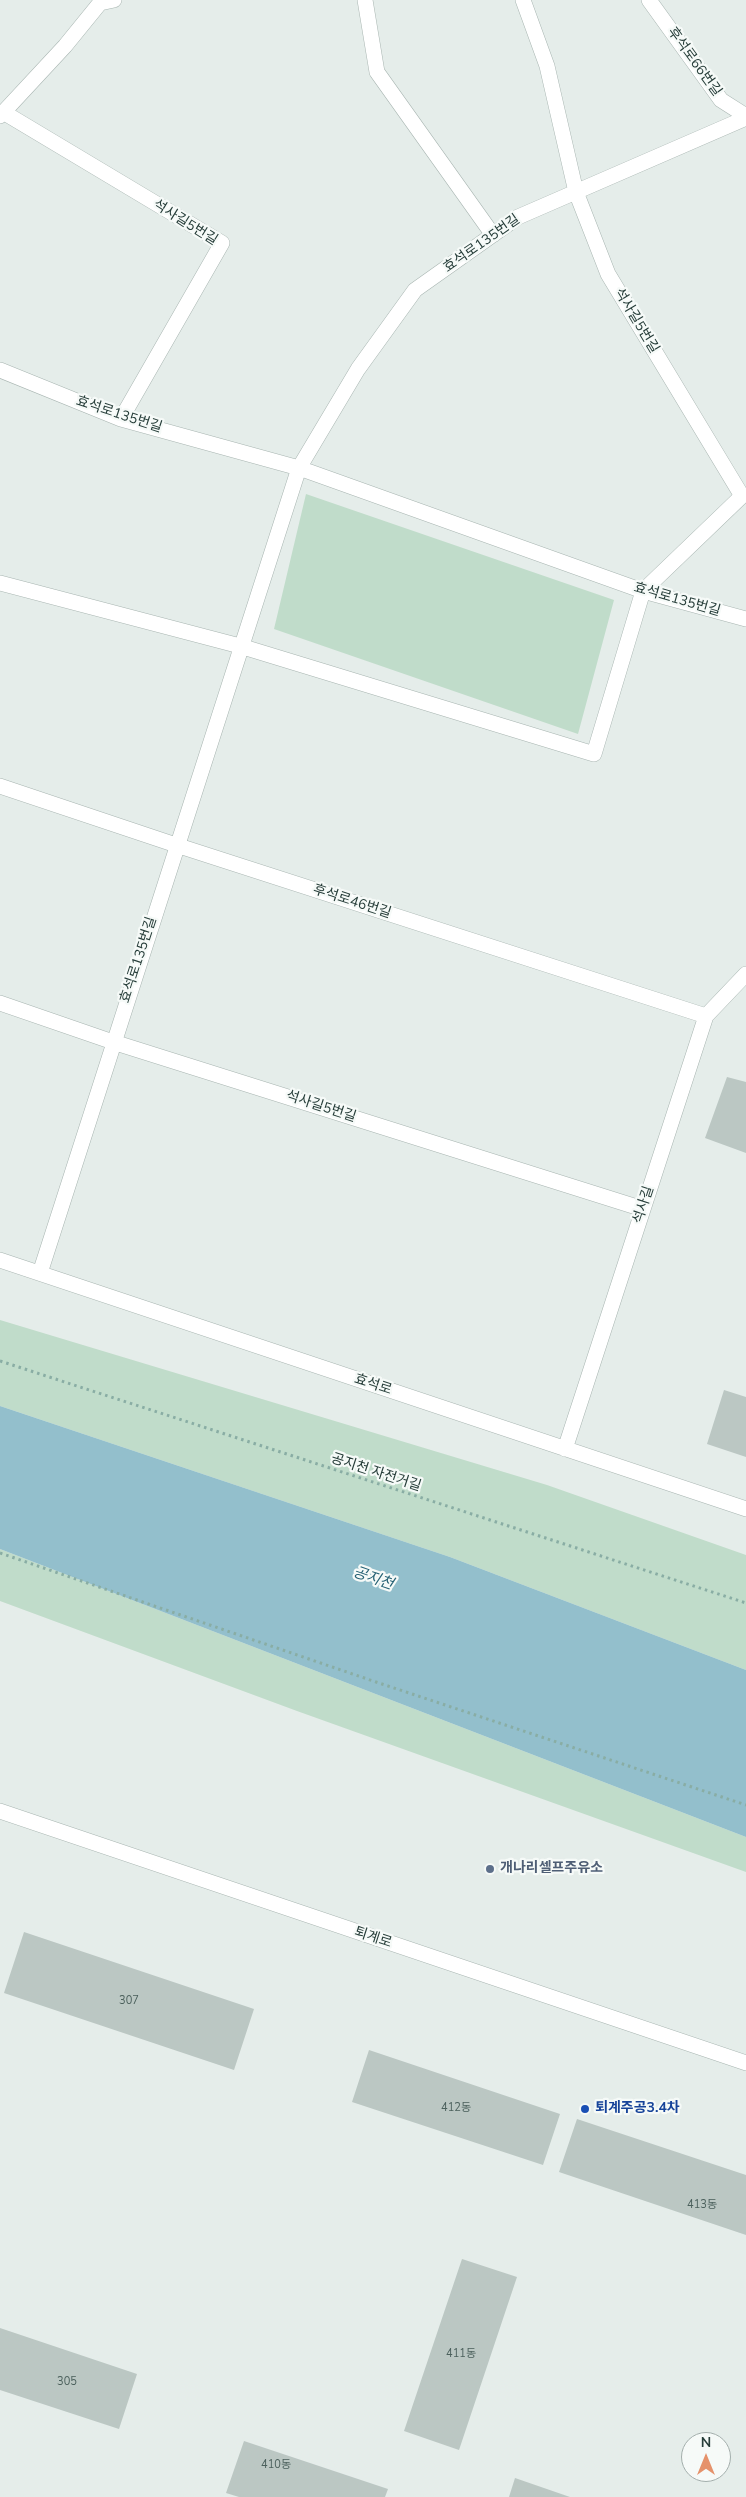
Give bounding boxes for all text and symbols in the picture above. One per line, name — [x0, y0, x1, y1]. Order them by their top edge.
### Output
street label: 후석로66번길 — [663, 24, 725, 100]
street label: 석사길5번길 — [150, 197, 220, 249]
street label: 효석로135번길 — [440, 211, 524, 277]
street label: 석사길5번길 — [610, 285, 662, 357]
street label: 효석로135번길 — [74, 393, 164, 437]
street label: 효석로135번길 — [632, 580, 722, 620]
street label: 후석로46번길 — [311, 881, 393, 923]
street label: 효석로135번길 — [117, 915, 161, 1005]
street label: 석사길5번길 — [284, 1088, 358, 1126]
street label: 석사길 — [630, 1184, 658, 1226]
street label: 효석로 — [352, 1371, 394, 1399]
street label: 공지천 자전거길 — [329, 1451, 423, 1495]
water label: 공지천 — [350, 1564, 396, 1594]
place label: 개나리셀프주유소 — [500, 1861, 603, 1877]
marker: 개나리셀프주유소 — [484, 1863, 496, 1875]
street label: 퇴계로 — [352, 1924, 394, 1952]
house number: 307 — [119, 1994, 139, 2008]
house number: 412동 — [441, 2101, 471, 2115]
place label: 퇴계주공3.4차 — [595, 2101, 680, 2117]
marker: 퇴계주공3.4차 — [579, 2103, 591, 2115]
house number: 413동 — [687, 2198, 717, 2212]
house number: 411동 — [446, 2347, 476, 2361]
house number: 305 — [57, 2375, 77, 2389]
north arrow — [681, 2432, 731, 2482]
text: N — [701, 2433, 711, 2452]
house number: 410동 — [261, 2458, 291, 2472]

